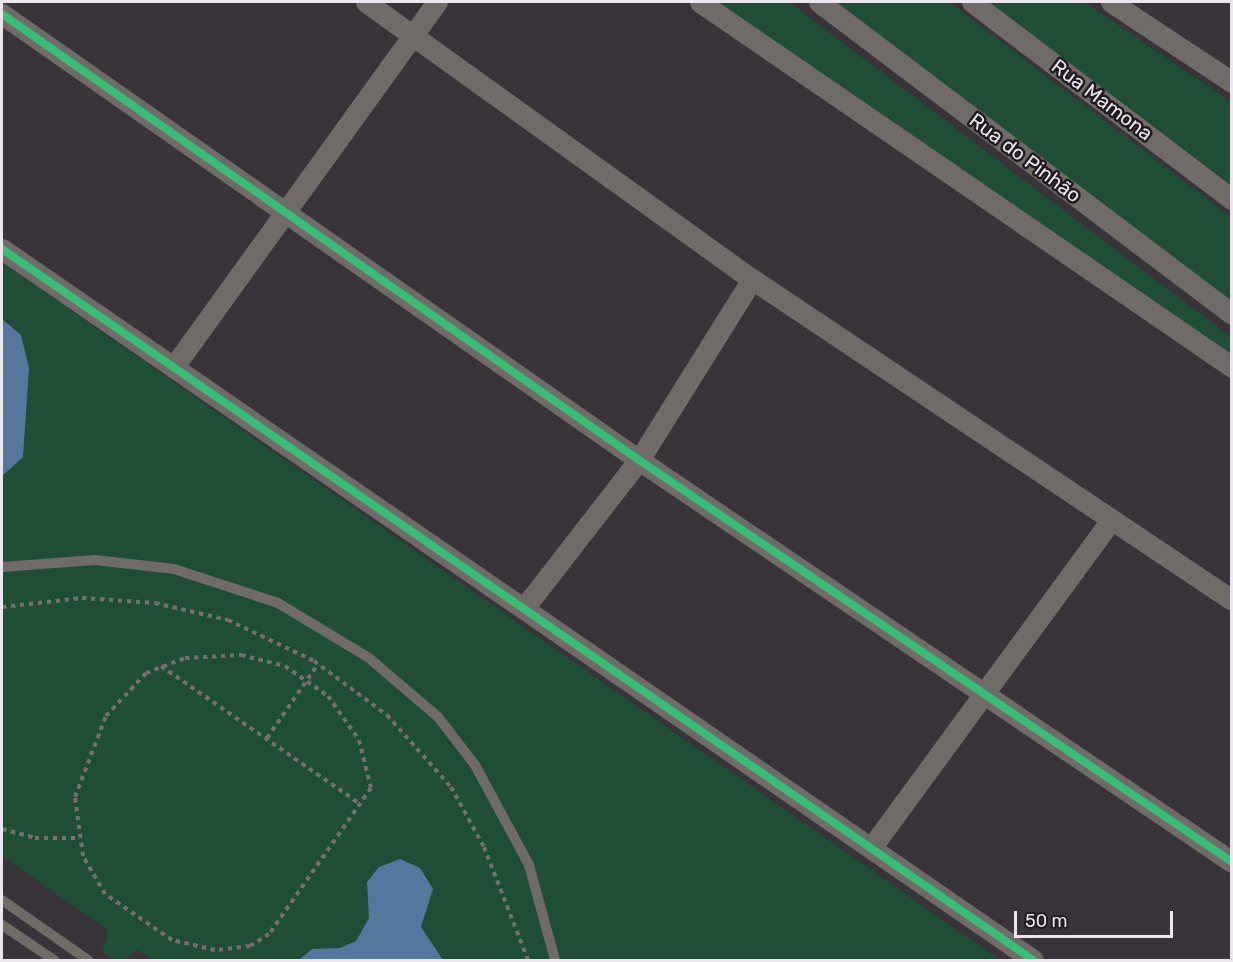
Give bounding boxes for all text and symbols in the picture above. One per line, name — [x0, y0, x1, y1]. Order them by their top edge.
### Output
street label: Rua Mamona — [1047, 54, 1157, 146]
street label: Rua do Pinhão — [964, 108, 1086, 208]
scale bar — [1017, 899, 1176, 937]
text: 50 m — [1025, 910, 1068, 932]

